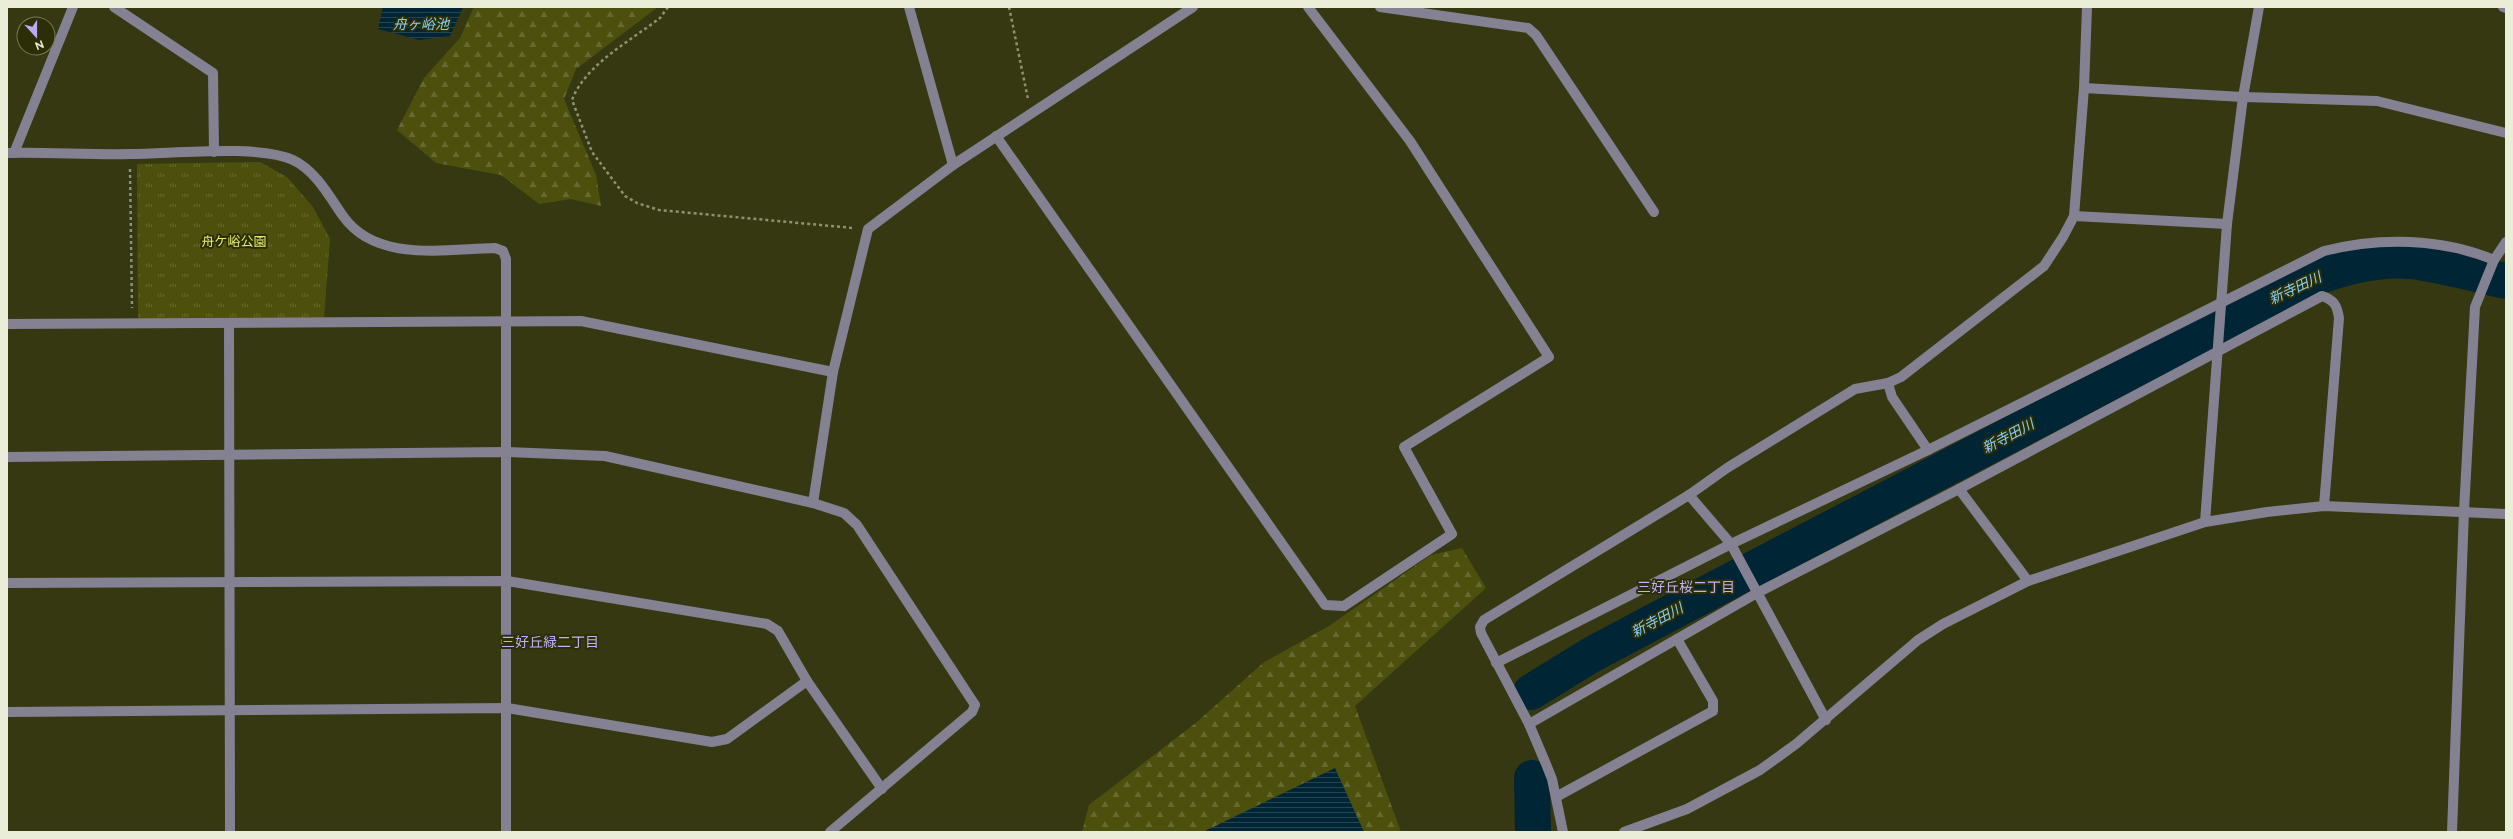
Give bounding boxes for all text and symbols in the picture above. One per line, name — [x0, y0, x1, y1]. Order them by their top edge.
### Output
north arrow — [16, 16, 56, 56]
water label: 舟ヶ峪池 — [393, 16, 451, 32]
text: N — [33, 37, 46, 52]
park label: 舟ケ峪公園 — [201, 234, 267, 249]
water label: 新寺田川 — [2266, 268, 2326, 307]
water label: 新寺田川 — [1980, 415, 2038, 456]
district label: 三好丘桜二丁目 — [1637, 579, 1735, 595]
water label: 新寺田川 — [1629, 599, 1687, 640]
district label: 三好丘緑二丁目 — [501, 634, 599, 650]

